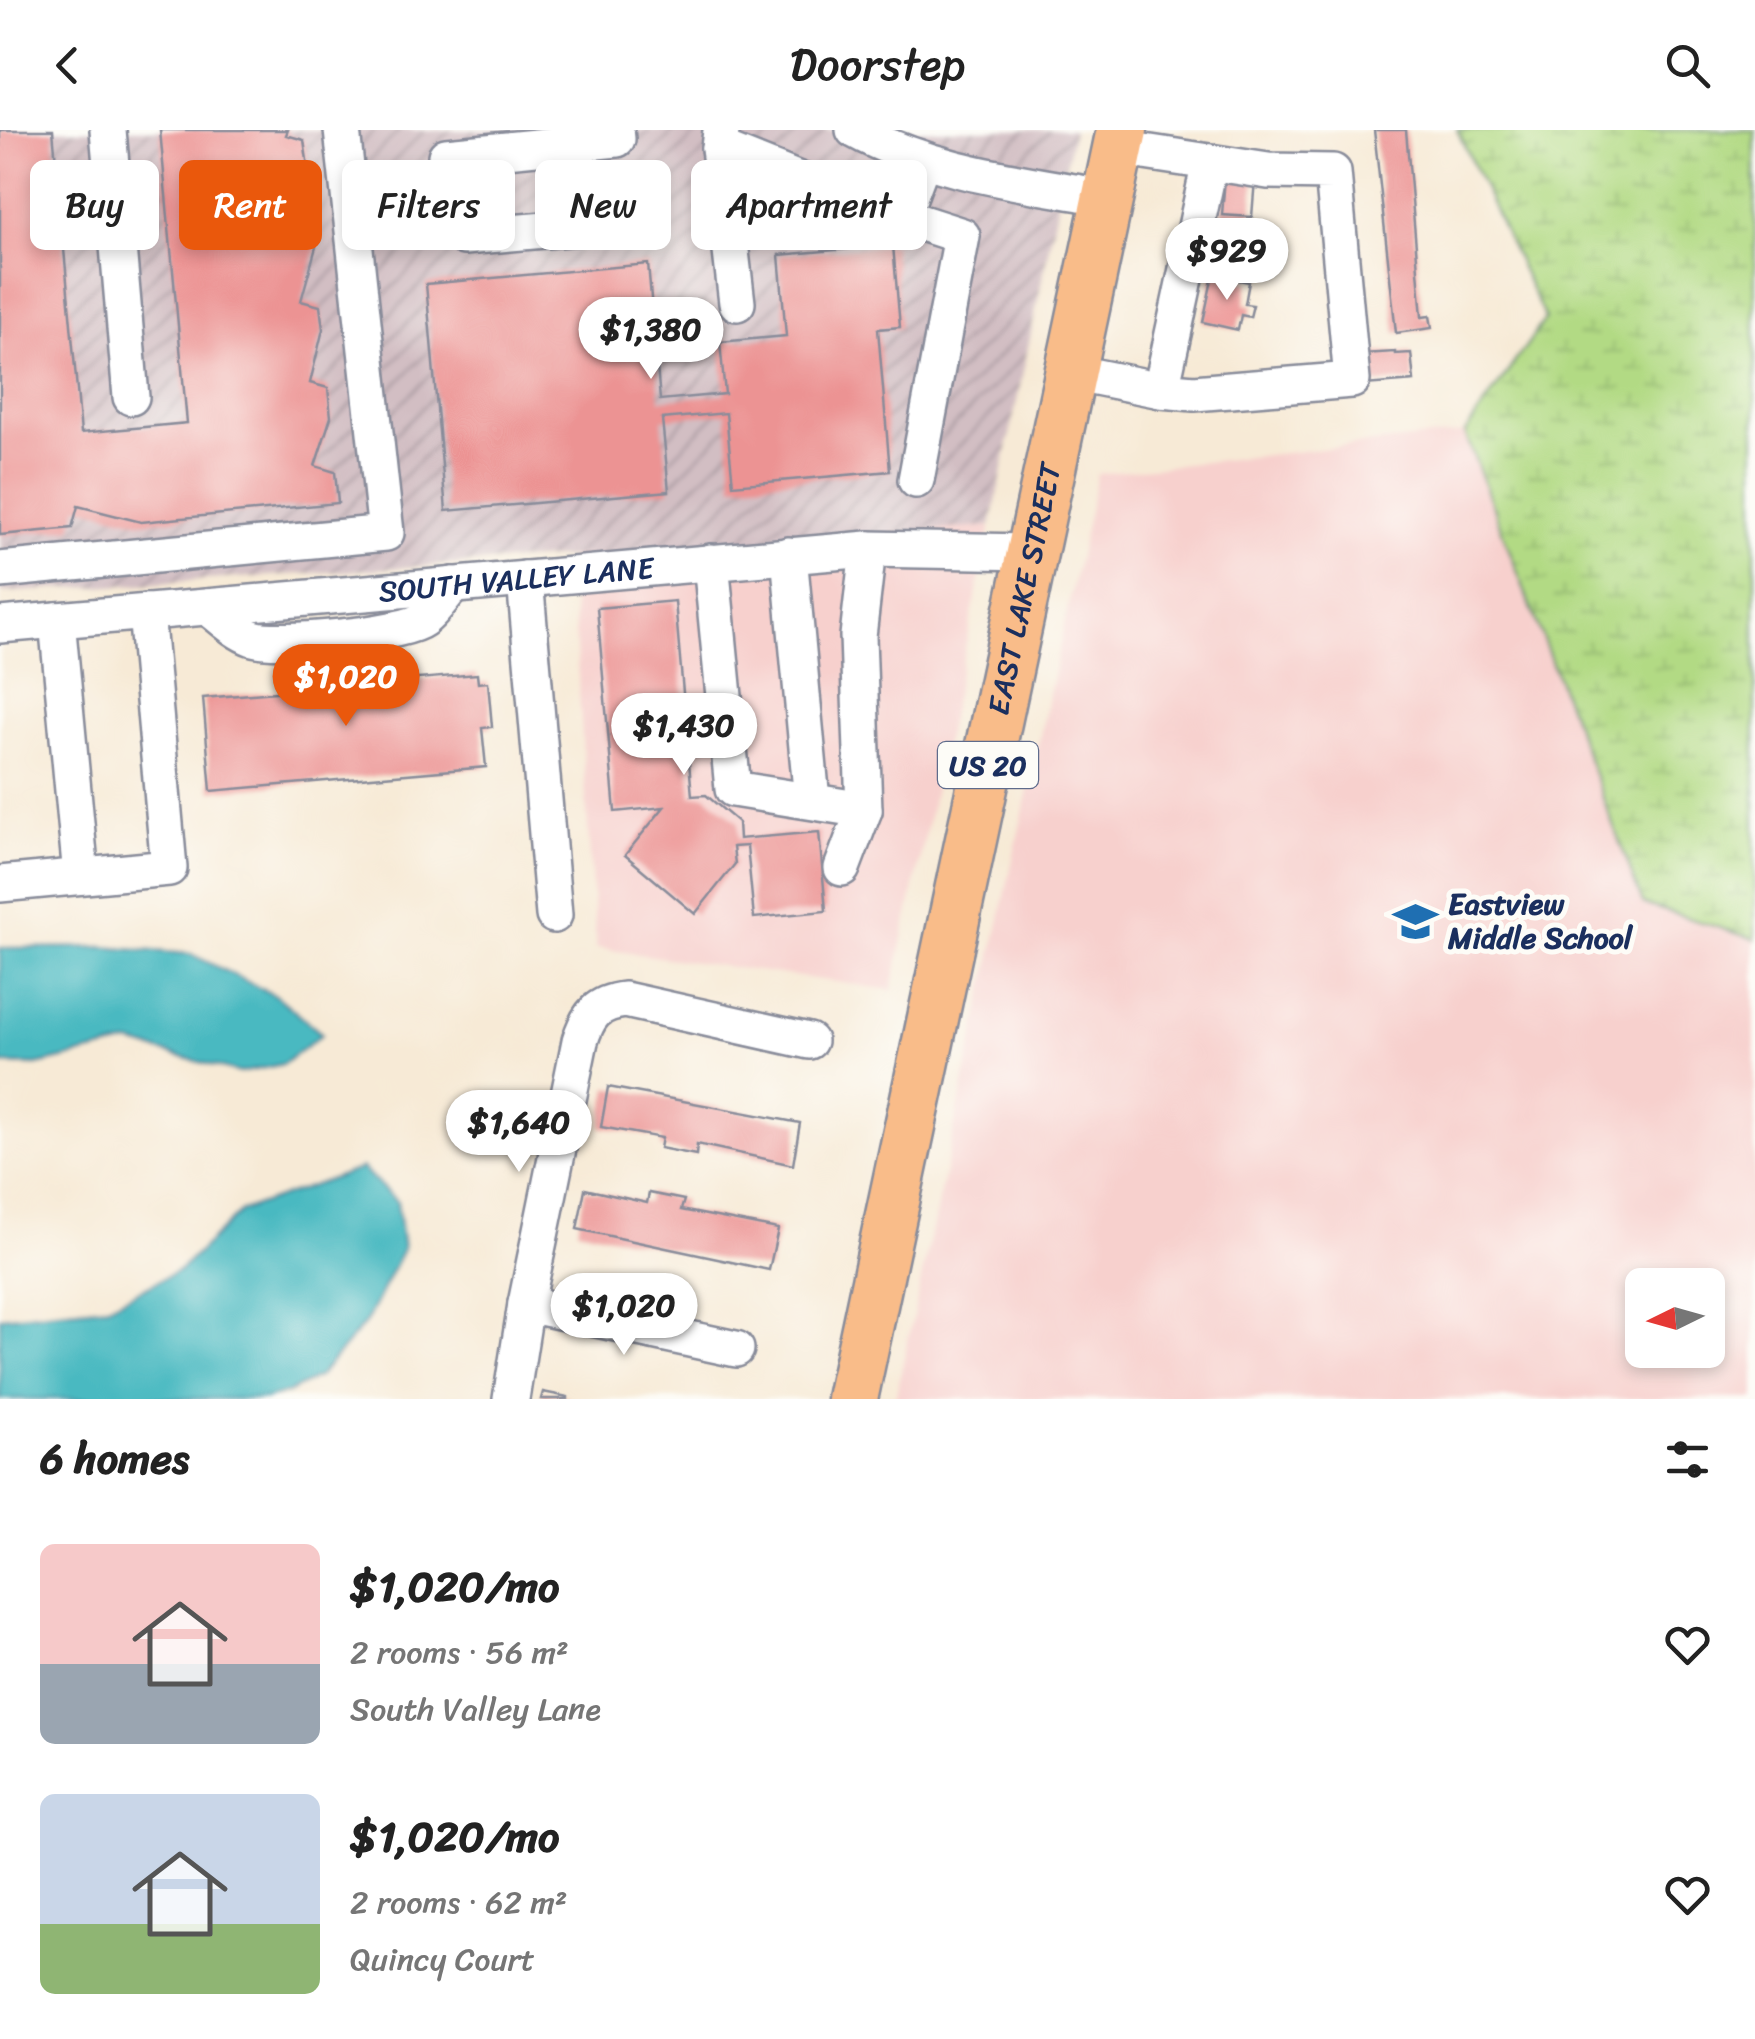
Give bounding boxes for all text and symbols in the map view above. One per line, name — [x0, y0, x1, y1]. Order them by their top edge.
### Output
text: Doorstep — [790, 25, 965, 105]
icon: back — [40, 38, 95, 93]
icon: search — [1660, 38, 1715, 93]
chip: Buy — [30, 160, 159, 250]
chip: Rent — [179, 160, 322, 250]
chip: Filters — [342, 160, 515, 250]
chip: New — [535, 160, 671, 250]
chip: Apartment — [691, 160, 927, 250]
pin: $929 — [1168, 218, 1286, 303]
text: $929 — [1187, 222, 1267, 279]
pin: $1,380 — [570, 297, 732, 382]
text: $1,380 — [601, 301, 701, 358]
street label: EAST LAKE STREET — [971, 456, 1078, 720]
street label: SOUTH VALLEY LANE — [376, 541, 658, 619]
pin: $1,020 — [265, 644, 427, 729]
text: $1,020 — [295, 648, 397, 705]
pin: $1,430 — [603, 693, 765, 778]
text: $1,430 — [633, 697, 735, 754]
road number: US 20 — [938, 742, 1038, 788]
place label: Eastview Middle School — [1447, 877, 1634, 965]
school or university icon: Eastview Middle School — [1391, 897, 1439, 945]
pin: $1,640 — [438, 1090, 600, 1175]
text: $1,640 — [468, 1094, 570, 1151]
north arrow — [1625, 1268, 1725, 1368]
map controls — [1625, 1268, 1725, 1368]
pin: $1,020 — [543, 1273, 705, 1358]
text: $1,020 — [573, 1277, 675, 1334]
text: 6 homes — [40, 1422, 189, 1496]
icon: filters — [1660, 1432, 1715, 1487]
text: $1,020/mo — [350, 1550, 559, 1624]
icon: home — [120, 1584, 240, 1704]
icon: heart — [1660, 1617, 1715, 1672]
text: 2 rooms · 56 m² — [350, 1624, 569, 1681]
text: South Valley Lane — [350, 1681, 601, 1738]
text: $1,020/mo — [350, 1800, 559, 1874]
icon: home — [120, 1834, 240, 1954]
icon: heart — [1660, 1867, 1715, 1922]
text: 2 rooms · 62 m² — [350, 1874, 567, 1931]
text: Quincy Court — [350, 1931, 535, 1988]

